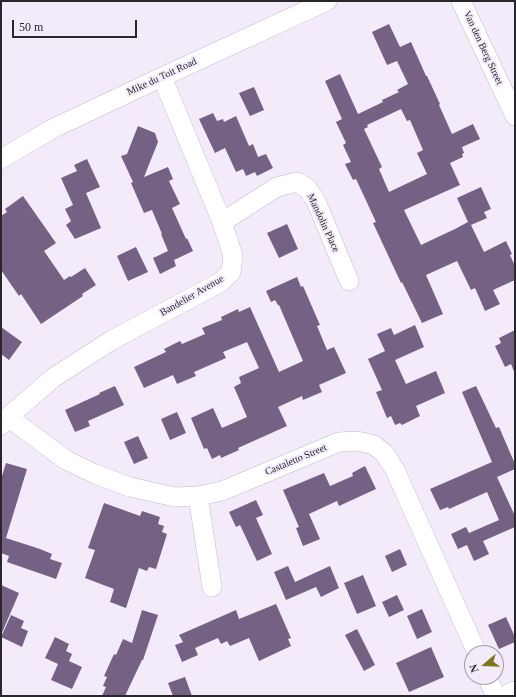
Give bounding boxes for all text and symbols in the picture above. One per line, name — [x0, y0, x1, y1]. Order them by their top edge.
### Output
street label: Van den Berg Street — [461, 9, 505, 87]
scale bar — [14, 12, 139, 38]
text: 50 m — [19, 20, 43, 34]
street label: Mike du Toit Road — [125, 56, 199, 98]
street label: Mandolin Place — [304, 192, 342, 254]
street label: Bandelier Avenue — [158, 273, 226, 319]
street label: Castaletto Street — [263, 442, 329, 478]
north arrow — [464, 645, 504, 685]
text: N — [467, 663, 481, 674]

